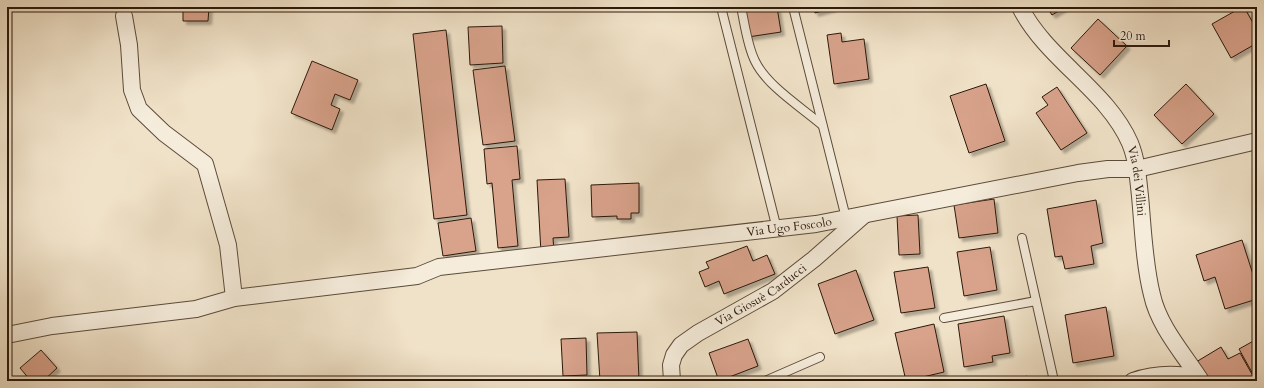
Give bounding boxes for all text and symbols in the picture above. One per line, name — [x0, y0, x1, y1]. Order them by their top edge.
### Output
scale bar — [1114, 22, 1169, 48]
text: 20 m — [1120, 28, 1147, 44]
street label: Via dei Villini — [1124, 144, 1150, 217]
street label: Via Ugo Foscolo — [746, 213, 834, 240]
street label: Via Giosuè Carducci — [712, 260, 810, 330]

